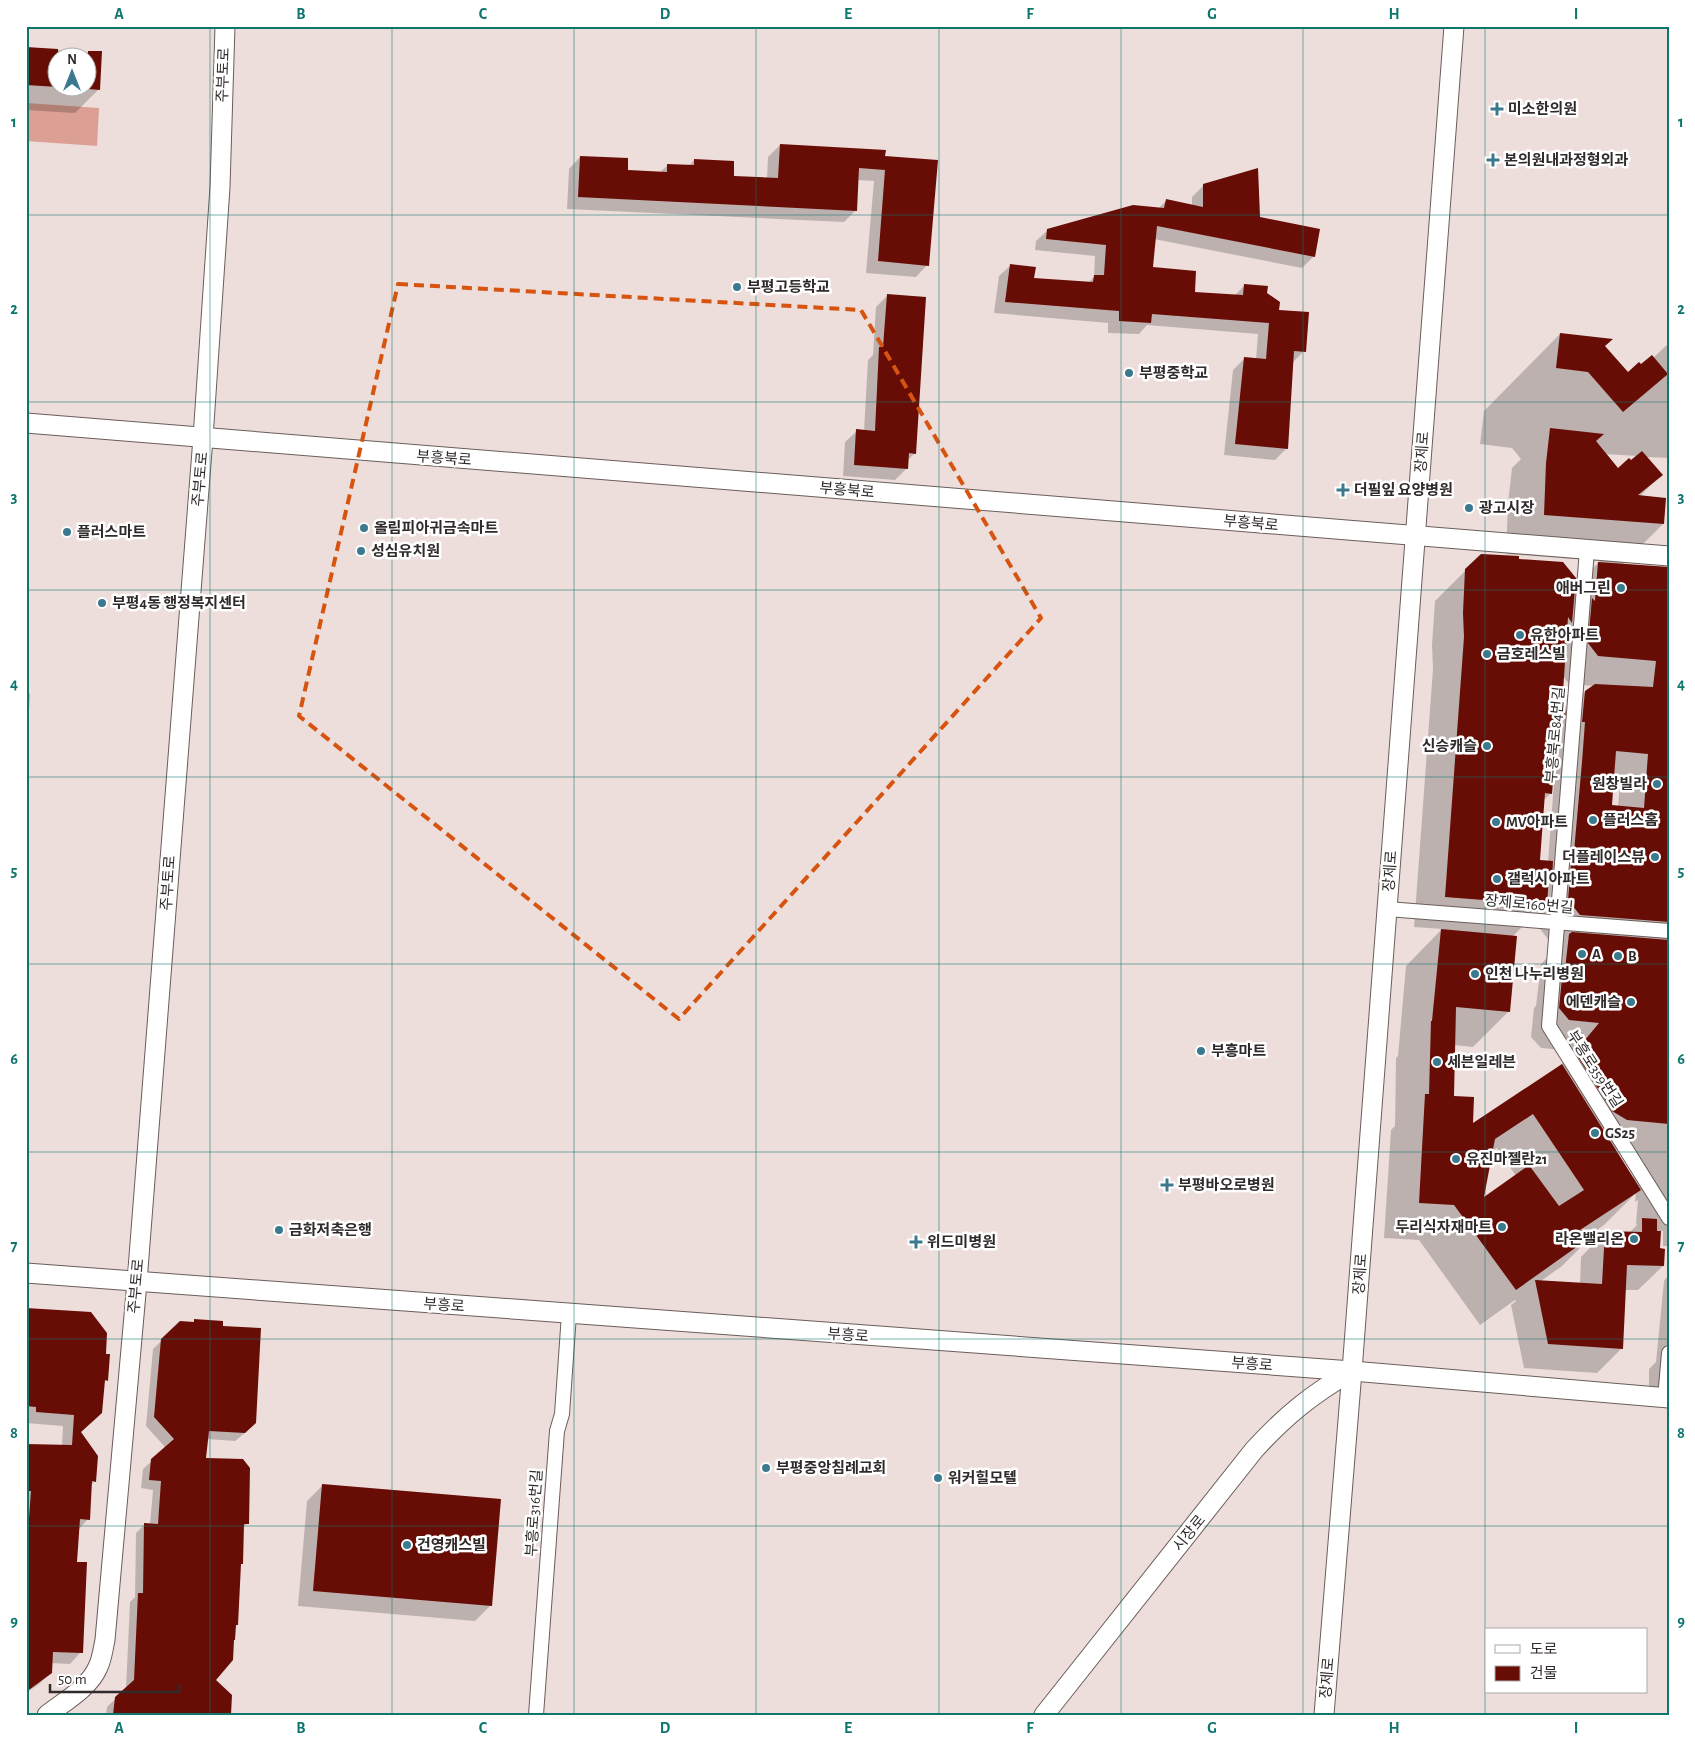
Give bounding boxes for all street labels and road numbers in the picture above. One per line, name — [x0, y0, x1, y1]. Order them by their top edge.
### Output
street label: 주부토로 — [215, 47, 232, 103]
street label: 장제로 — [1413, 431, 1431, 473]
street label: 부흥북로 — [416, 448, 472, 468]
street label: 주부토로 — [191, 451, 210, 507]
street label: 부흥북로 — [819, 480, 875, 500]
street label: 부흥북로 — [1223, 513, 1279, 533]
street label: 부흥북로84번길 — [1543, 686, 1567, 784]
street label: 장제로 — [1381, 850, 1399, 892]
street label: 주부토로 — [159, 855, 178, 911]
street label: 장제로160번길 — [1484, 892, 1574, 916]
street label: 부흥로359번길 — [1564, 1028, 1626, 1110]
street label: 장제로 — [1351, 1253, 1369, 1295]
street label: 주부토로 — [127, 1258, 146, 1314]
street label: 부흥로 — [423, 1296, 465, 1314]
street label: 부흥로 — [827, 1326, 869, 1344]
street label: 부흥로 — [1231, 1355, 1273, 1373]
street label: 부흥로316번길 — [523, 1469, 545, 1557]
street label: 시장로 — [1170, 1512, 1208, 1554]
street label: 장제로 — [1317, 1657, 1337, 1699]

